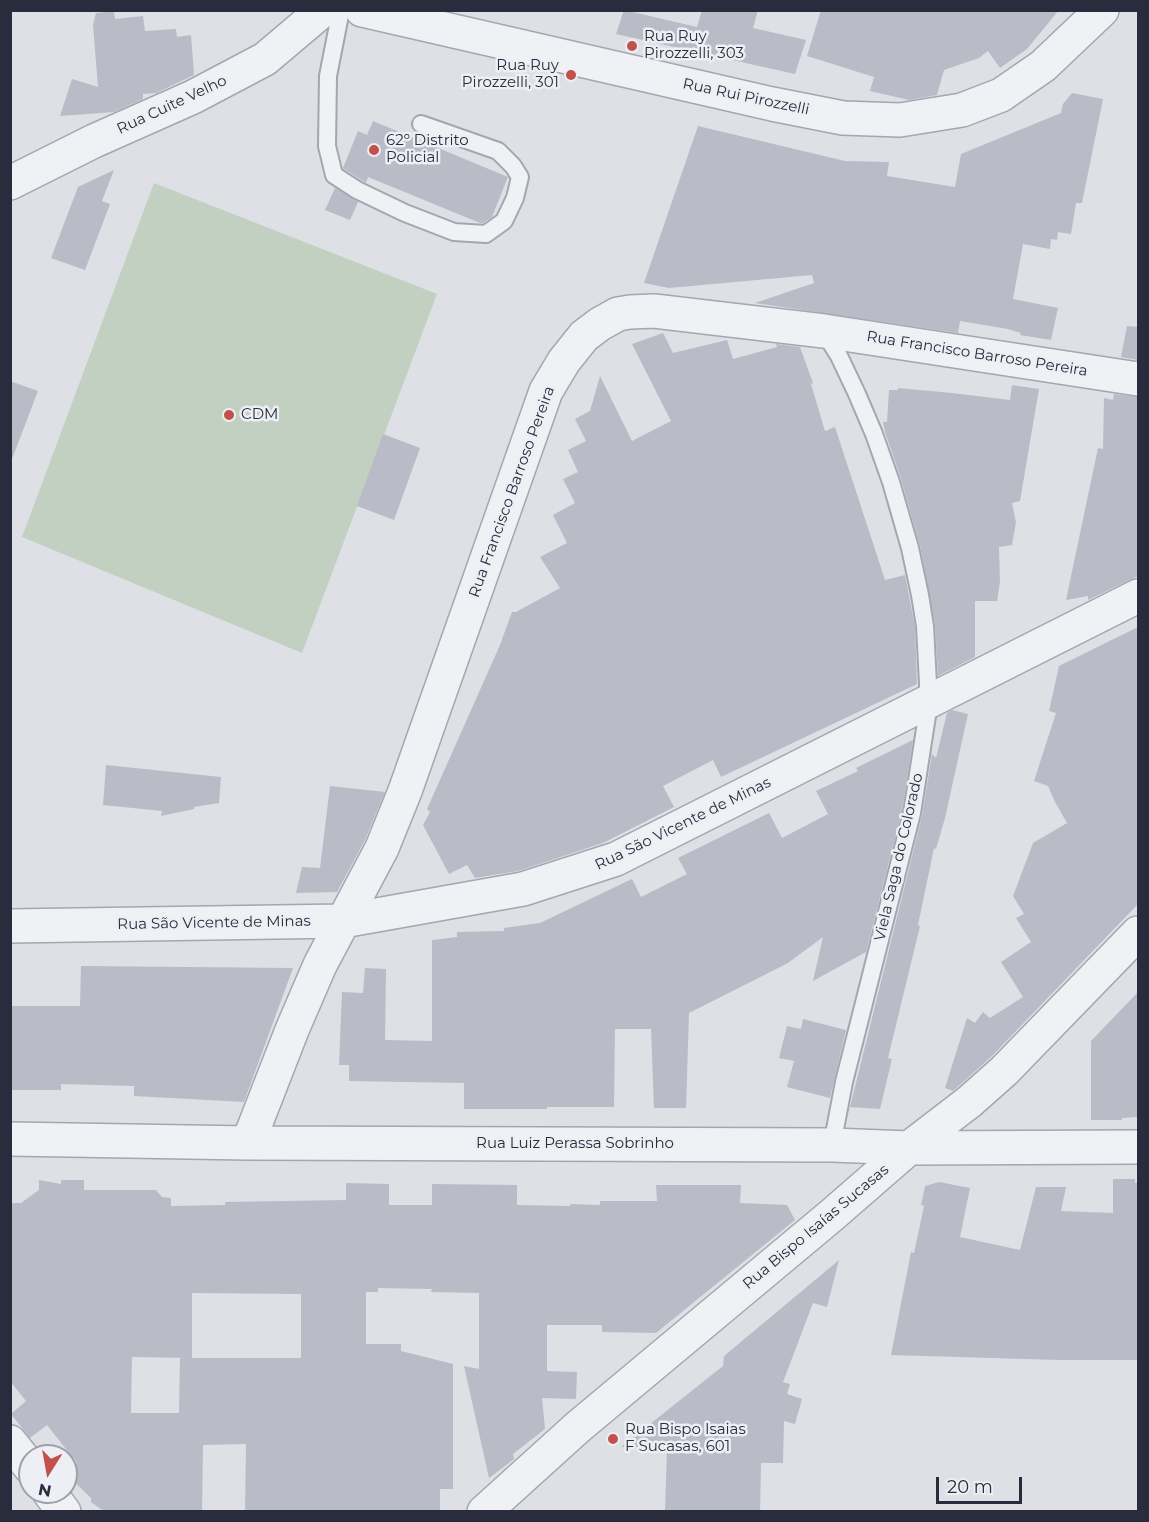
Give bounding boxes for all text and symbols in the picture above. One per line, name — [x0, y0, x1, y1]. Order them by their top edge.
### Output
place label: Rua Ruy Pirozzelli, 303 — [644, 28, 744, 63]
marker: Rua Ruy Pirozzelli, 303 — [625, 39, 639, 53]
place label: Rua Ruy Pirozzelli, 301 — [462, 57, 559, 92]
marker: Rua Ruy Pirozzelli, 301 — [564, 68, 578, 82]
street label: Rua Cuite Velho — [114, 72, 230, 138]
street label: Rua Rui Pirozzelli — [681, 75, 811, 119]
place label: 62º Distrito Policial — [386, 132, 469, 167]
marker: 62º Distrito Policial — [367, 143, 381, 157]
street label: Rua Francisco Barroso Pereira — [865, 328, 1089, 380]
street label: Rua Francisco Barroso Pereira — [465, 384, 559, 600]
place label: CDM — [241, 406, 278, 424]
marker: CDM — [222, 408, 236, 422]
street label: Viela Saga do Colorado — [871, 771, 927, 943]
street label: Rua São Vicente de Minas — [592, 773, 774, 875]
street label: Rua São Vicente de Minas — [117, 912, 311, 934]
street label: Rua Luiz Perassa Sobrinho — [476, 1135, 674, 1153]
street label: Rua Bispo Isaías Sucasas — [739, 1161, 893, 1293]
place label: Rua Bispo Isaias F Sucasas, 601 — [625, 1421, 746, 1456]
marker: Rua Bispo Isaias F Sucasas, 601 — [606, 1432, 620, 1446]
north arrow — [18, 1444, 78, 1504]
scale bar — [939, 1465, 1024, 1503]
text: 20 m — [947, 1476, 993, 1498]
text: N — [37, 1480, 53, 1501]

